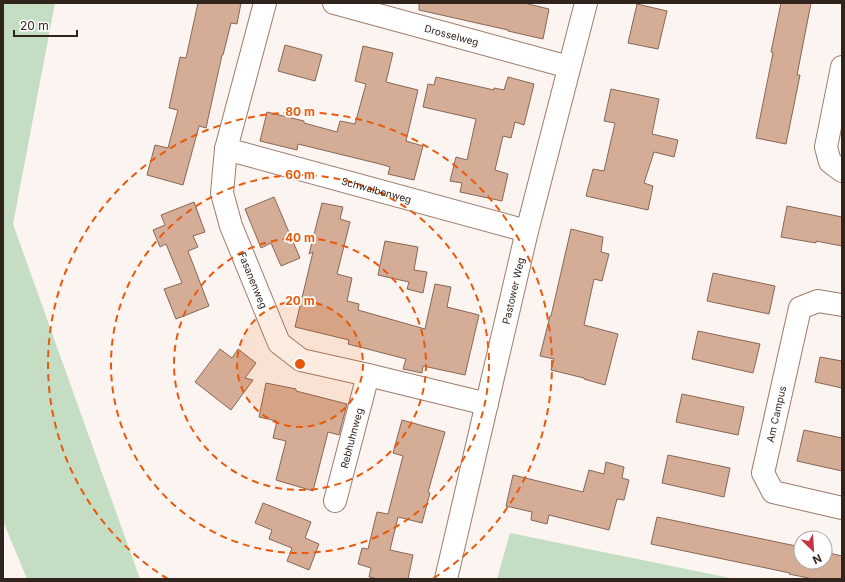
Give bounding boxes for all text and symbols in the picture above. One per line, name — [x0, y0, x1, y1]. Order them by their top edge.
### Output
scale bar — [14, 12, 77, 38]
text: 20 m — [20, 18, 49, 33]
street label: Drosselweg — [423, 22, 480, 48]
text: 80 m — [285, 104, 315, 119]
text: 60 m — [285, 167, 315, 182]
street label: Schwalbenweg — [340, 175, 413, 205]
text: 40 m — [285, 230, 315, 245]
street label: Fasanenweg — [236, 250, 270, 310]
street label: Pastower Weg — [500, 256, 527, 325]
text: 20 m — [285, 293, 315, 308]
centre of rings — [293, 357, 307, 371]
street label: Am Campus — [764, 385, 788, 443]
street label: Rebhuhnweg — [338, 407, 365, 470]
north arrow — [793, 530, 833, 570]
text: N — [810, 551, 824, 567]

